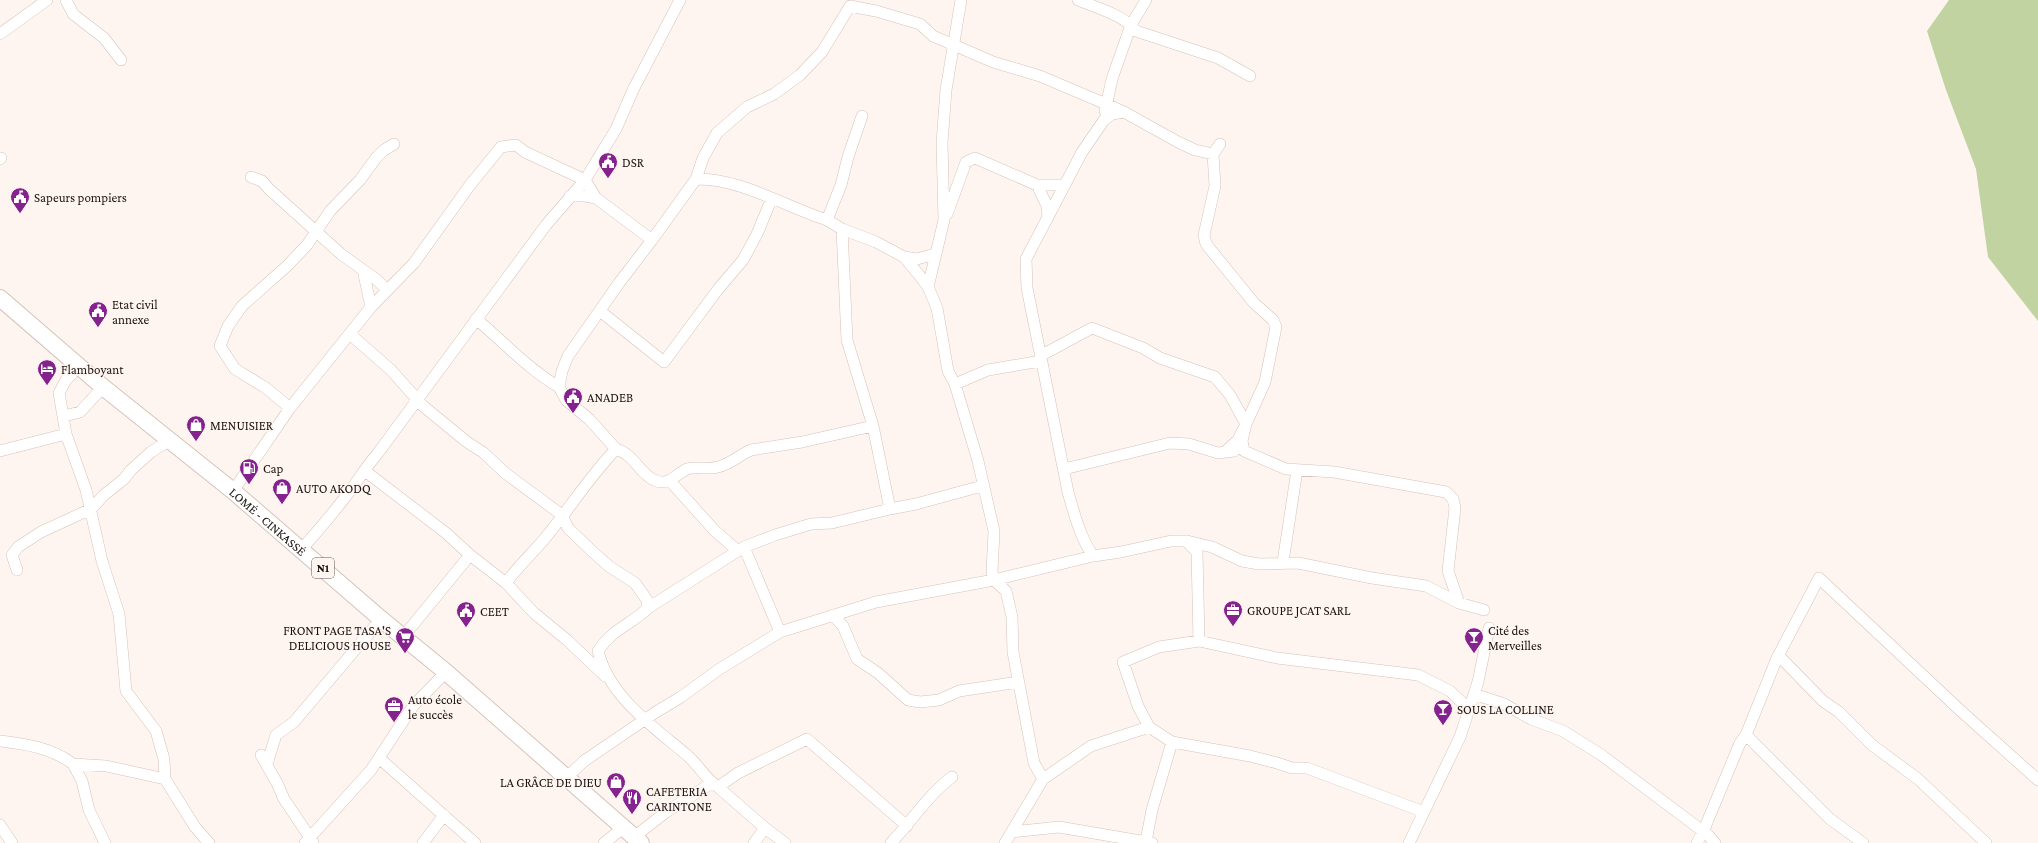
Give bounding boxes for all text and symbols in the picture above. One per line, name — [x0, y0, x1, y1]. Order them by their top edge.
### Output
public building icon: DSR — [597, 151, 619, 179]
place label: DSR — [622, 155, 645, 170]
public building icon: Sapeurs pompiers — [9, 186, 31, 214]
place label: Sapeurs pompiers — [34, 190, 127, 205]
place label: Etat civil annexe — [112, 297, 158, 327]
public building icon: Etat civil annexe — [87, 300, 109, 328]
hotel icon: Flamboyant — [36, 358, 58, 386]
place label: Flamboyant — [61, 362, 124, 377]
public building icon: ANADEB — [562, 386, 584, 414]
place label: ANADEB — [587, 390, 633, 405]
shop icon: MENUISIER — [185, 414, 207, 442]
place label: MENUISIER — [210, 418, 274, 433]
fuel station icon: Cap — [238, 457, 260, 485]
place label: Cap — [263, 461, 284, 476]
shop icon: AUTO AKODQ — [271, 477, 293, 505]
place label: AUTO AKODQ — [296, 481, 372, 496]
street label: LOMÉ - CINKASSÉ — [227, 484, 310, 559]
road number: N1 — [312, 558, 334, 578]
office icon: GROUPE JCAT SARL — [1222, 599, 1244, 627]
public building icon: CEET — [455, 600, 477, 628]
place label: GROUPE JCAT SARL — [1247, 603, 1351, 618]
place label: CEET — [480, 604, 509, 619]
place label: FRONT PAGE TASA'S DELICIOUS HOUSE — [283, 623, 391, 653]
place label: Cité des Merveilles — [1488, 623, 1542, 653]
supermarket icon: FRONT PAGE TASA'S DELICIOUS HOUSE — [394, 626, 416, 654]
bar icon: Cité des Merveilles — [1463, 626, 1485, 654]
place label: Auto école le succès — [408, 692, 462, 722]
office icon: Auto école le succès — [383, 695, 405, 723]
bar icon: SOUS LA COLLINE — [1432, 698, 1454, 726]
place label: SOUS LA COLLINE — [1457, 702, 1554, 717]
shop icon: LA GRÂCE DE DIEU — [605, 771, 627, 799]
place label: LA GRÂCE DE DIEU — [500, 775, 602, 790]
place label: CAFETERIA CARINTONE — [646, 784, 712, 814]
restaurant icon: CAFETERIA CARINTONE — [621, 787, 643, 815]

